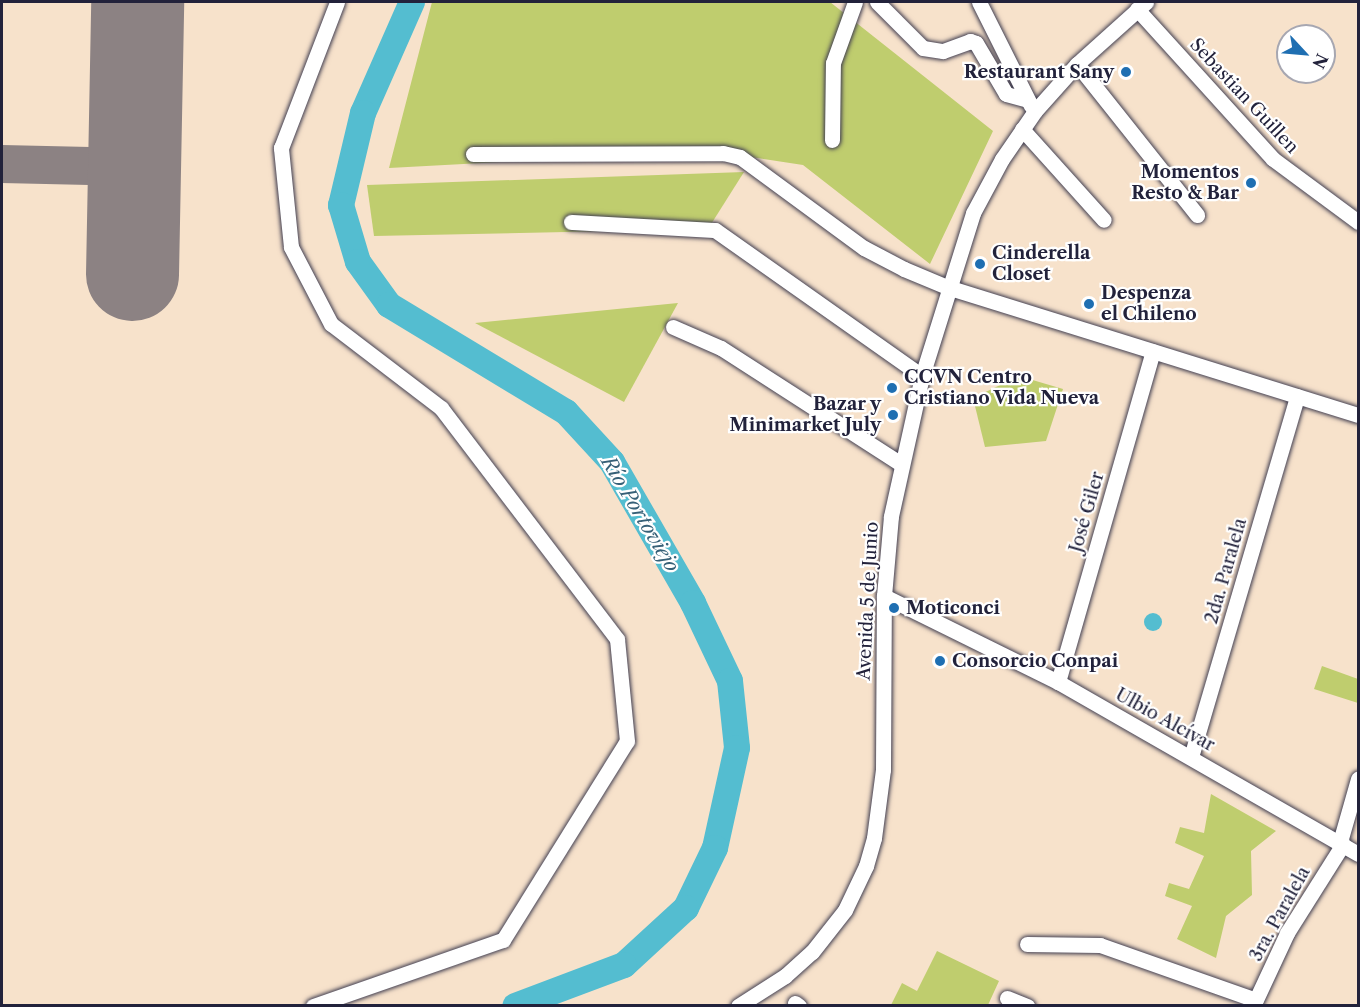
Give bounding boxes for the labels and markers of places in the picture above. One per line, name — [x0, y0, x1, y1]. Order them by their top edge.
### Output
place label: Restaurant Sany — [964, 61, 1114, 83]
marker: Restaurant Sany — [1119, 65, 1133, 79]
place label: Momentos Resto & Bar — [1131, 162, 1239, 204]
marker: Momentos Resto & Bar — [1244, 176, 1258, 190]
place label: Cinderella Closet — [992, 243, 1090, 286]
marker: Cinderella Closet — [973, 257, 987, 271]
place label: Despenza el Chileno — [1101, 283, 1197, 326]
marker: Despenza el Chileno — [1082, 297, 1096, 311]
place label: CCVN Centro Cristiano Vida Nueva — [904, 367, 1100, 410]
marker: CCVN Centro Cristiano Vida Nueva — [885, 381, 899, 395]
place label: Bazar y Minimarket July — [730, 394, 881, 436]
marker: Bazar y Minimarket July — [886, 408, 900, 422]
place label: Moticonci — [906, 597, 1000, 619]
marker: Moticonci — [887, 601, 901, 615]
place label: Consorcio Conpai — [952, 650, 1118, 672]
marker: Consorcio Conpai — [933, 654, 947, 668]

